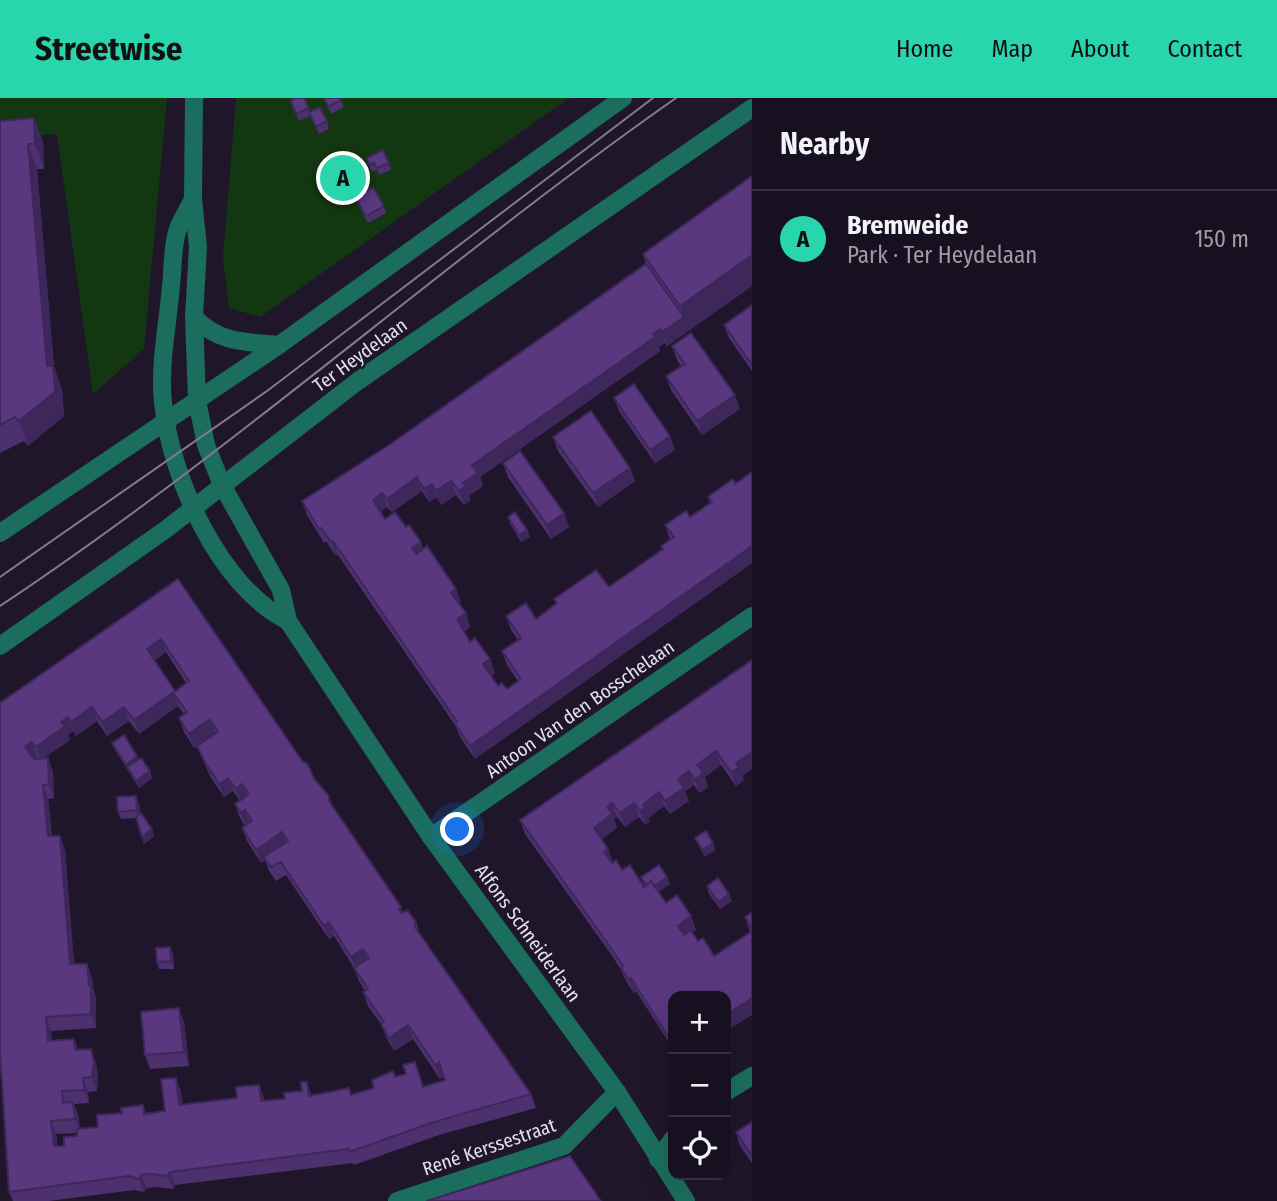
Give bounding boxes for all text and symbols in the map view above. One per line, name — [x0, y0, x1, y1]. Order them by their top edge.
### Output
text: Streetwise — [35, 29, 182, 69]
text: Home — [896, 35, 953, 63]
text: Map — [991, 35, 1033, 63]
text: About — [1071, 35, 1129, 63]
text: Contact — [1167, 35, 1242, 63]
text: Nearby — [780, 126, 869, 162]
pin: A — [320, 152, 366, 204]
text: Bremweide — [847, 210, 968, 241]
text: A — [797, 225, 809, 253]
text: 150 m — [1194, 225, 1249, 253]
text: Park · Ter Heydelaan — [847, 241, 1037, 269]
street label: Ter Heydelaan — [309, 313, 411, 397]
street label: Antoon Van den Bosschelaan — [481, 635, 679, 783]
your location — [440, 812, 474, 846]
street label: Alfons Schneiderlaan — [470, 860, 586, 1006]
map controls — [668, 991, 731, 1180]
button: + — [668, 991, 731, 1054]
button: − — [668, 1054, 731, 1117]
street label: René Kerssestraat — [419, 1113, 559, 1181]
button: locate — [668, 1117, 731, 1180]

